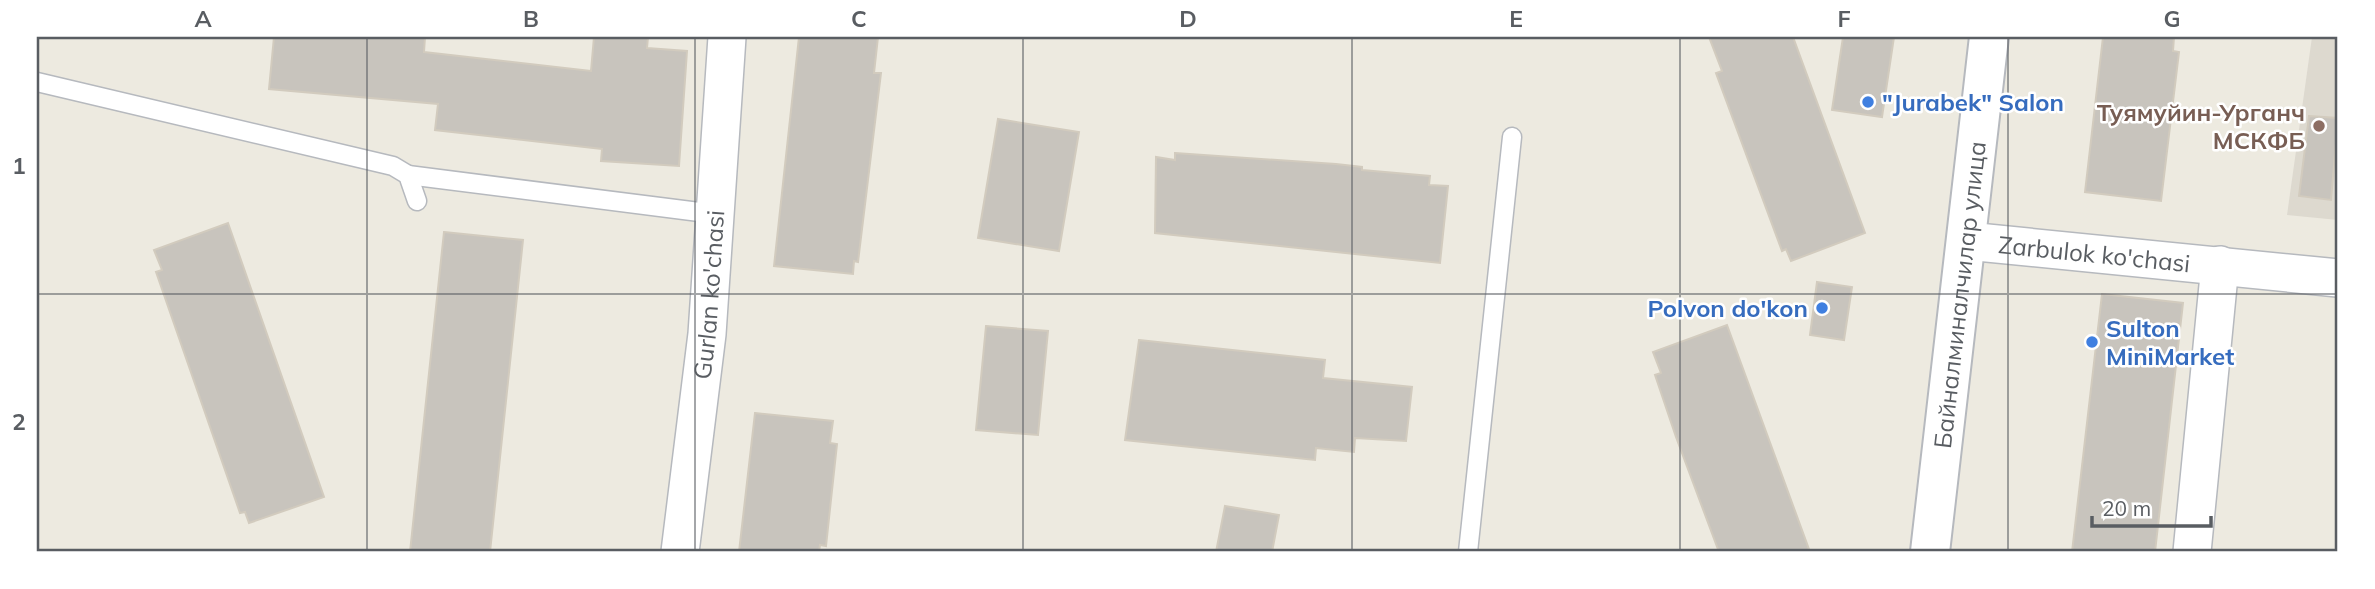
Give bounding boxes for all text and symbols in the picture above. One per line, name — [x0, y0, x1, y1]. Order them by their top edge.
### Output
text: A — [194, 4, 212, 33]
text: B — [523, 4, 539, 33]
text: C — [851, 4, 867, 33]
text: D — [1179, 4, 1197, 33]
text: E — [1509, 4, 1523, 33]
text: F — [1837, 4, 1851, 33]
text: G — [2163, 4, 2181, 33]
place label: "Jurabek" Salon — [1882, 87, 2064, 117]
marker: "Jurabek" Salon — [1860, 94, 1876, 110]
place label: Туямуйин-Урганч МСКФБ — [2097, 97, 2305, 155]
marker: Туямуйин-Урганч МСКФБ — [2311, 118, 2327, 134]
street label: Байналминалчилар улица — [1927, 139, 1992, 450]
text: 1 — [12, 151, 26, 180]
street label: Gurlan ko'chasi — [687, 209, 730, 381]
street label: Zarbulok ko'chasi — [1997, 229, 2192, 278]
place label: Polvon do'kon — [1647, 293, 1808, 323]
marker: Polvon do'kon — [1814, 300, 1830, 316]
place label: Sulton MiniMarket — [2106, 313, 2234, 371]
marker: Sulton MiniMarket — [2084, 334, 2100, 350]
text: 2 — [12, 407, 26, 436]
scale bar — [2092, 484, 2210, 528]
text: 20 m — [2102, 495, 2151, 521]

